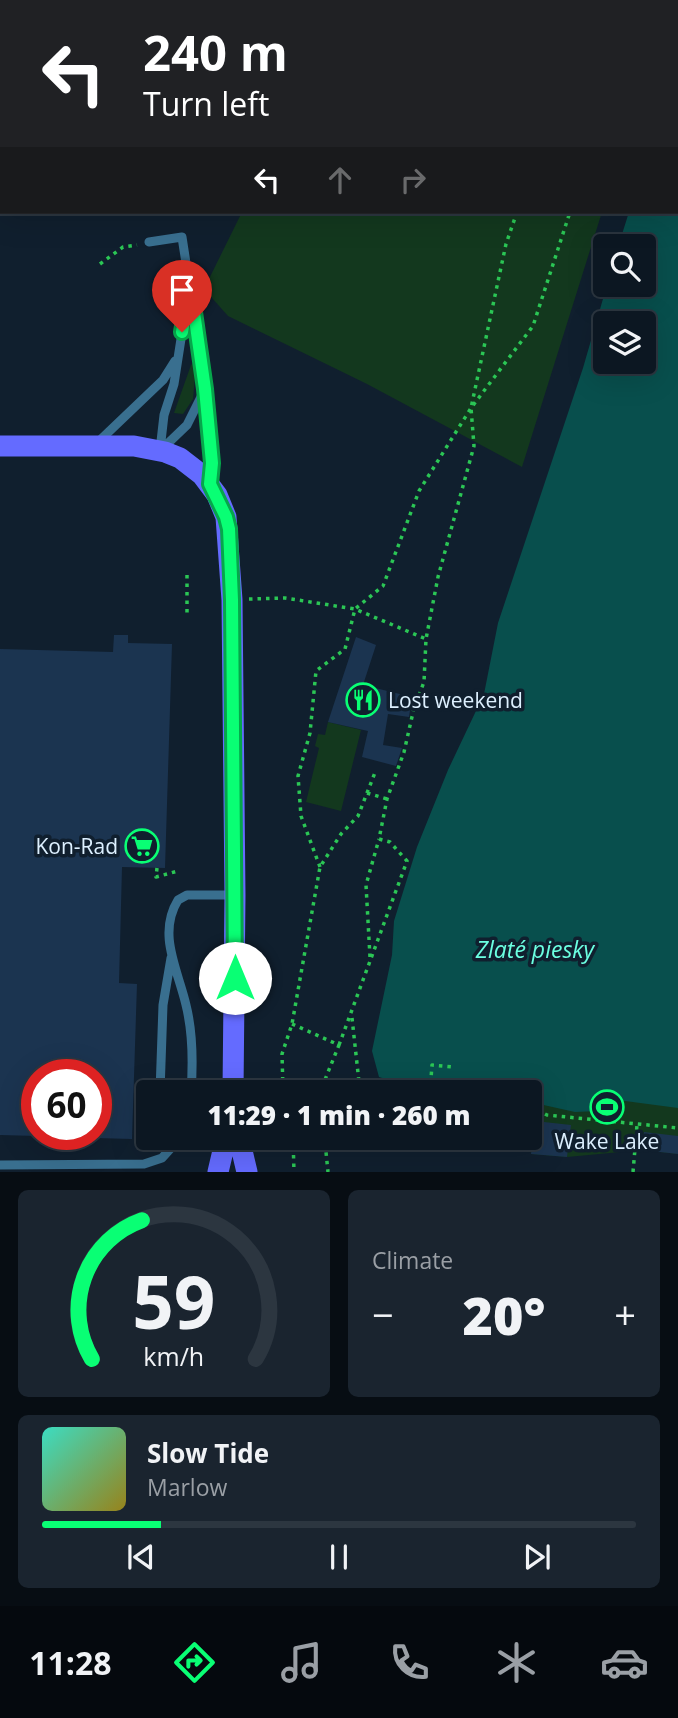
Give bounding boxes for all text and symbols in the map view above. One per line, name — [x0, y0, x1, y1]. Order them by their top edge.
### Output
text: 240 m — [143, 19, 288, 85]
icon: left — [28, 28, 119, 119]
text: Turn left — [143, 82, 269, 125]
icon: left — [248, 161, 286, 199]
icon: ahead — [321, 161, 359, 199]
icon: right — [394, 161, 432, 199]
map controls — [593, 234, 656, 374]
button: search — [593, 234, 656, 297]
pin — [152, 260, 212, 332]
icon: arrive — [163, 271, 201, 309]
button: layers — [593, 311, 656, 374]
restaurant icon: Lost weekend — [344, 681, 382, 719]
place label: Lost weekend — [388, 686, 523, 714]
supermarket icon: Kon-Rad — [123, 827, 161, 865]
place label: Kon-Rad — [35, 832, 118, 860]
water label: Zlaté piesky — [475, 933, 596, 965]
position arrow — [198, 941, 272, 1015]
speed limit sign: 60 — [21, 1059, 112, 1150]
sports icon: Wake Lake — [588, 1088, 626, 1126]
text: 11:29 · 1 min · 260 m — [208, 1097, 470, 1133]
place label: Wake Lake — [555, 1127, 659, 1155]
text: Climate — [372, 1244, 453, 1276]
text: 59 — [132, 1252, 216, 1351]
text: 20° — [463, 1279, 545, 1350]
text: − — [372, 1288, 394, 1340]
text: + — [614, 1288, 636, 1340]
text: km/h — [144, 1339, 204, 1373]
text: Slow Tide — [147, 1435, 269, 1471]
text: Marlow — [147, 1471, 227, 1503]
icon: previous — [122, 1538, 160, 1576]
icon: pause — [320, 1538, 358, 1576]
icon: next — [518, 1538, 556, 1576]
icon: directions — [170, 1638, 219, 1687]
icon: music — [277, 1638, 326, 1687]
icon: phone — [385, 1638, 434, 1687]
icon: climate — [492, 1638, 541, 1687]
icon: car — [600, 1638, 649, 1687]
text: 11:28 — [29, 1641, 112, 1684]

